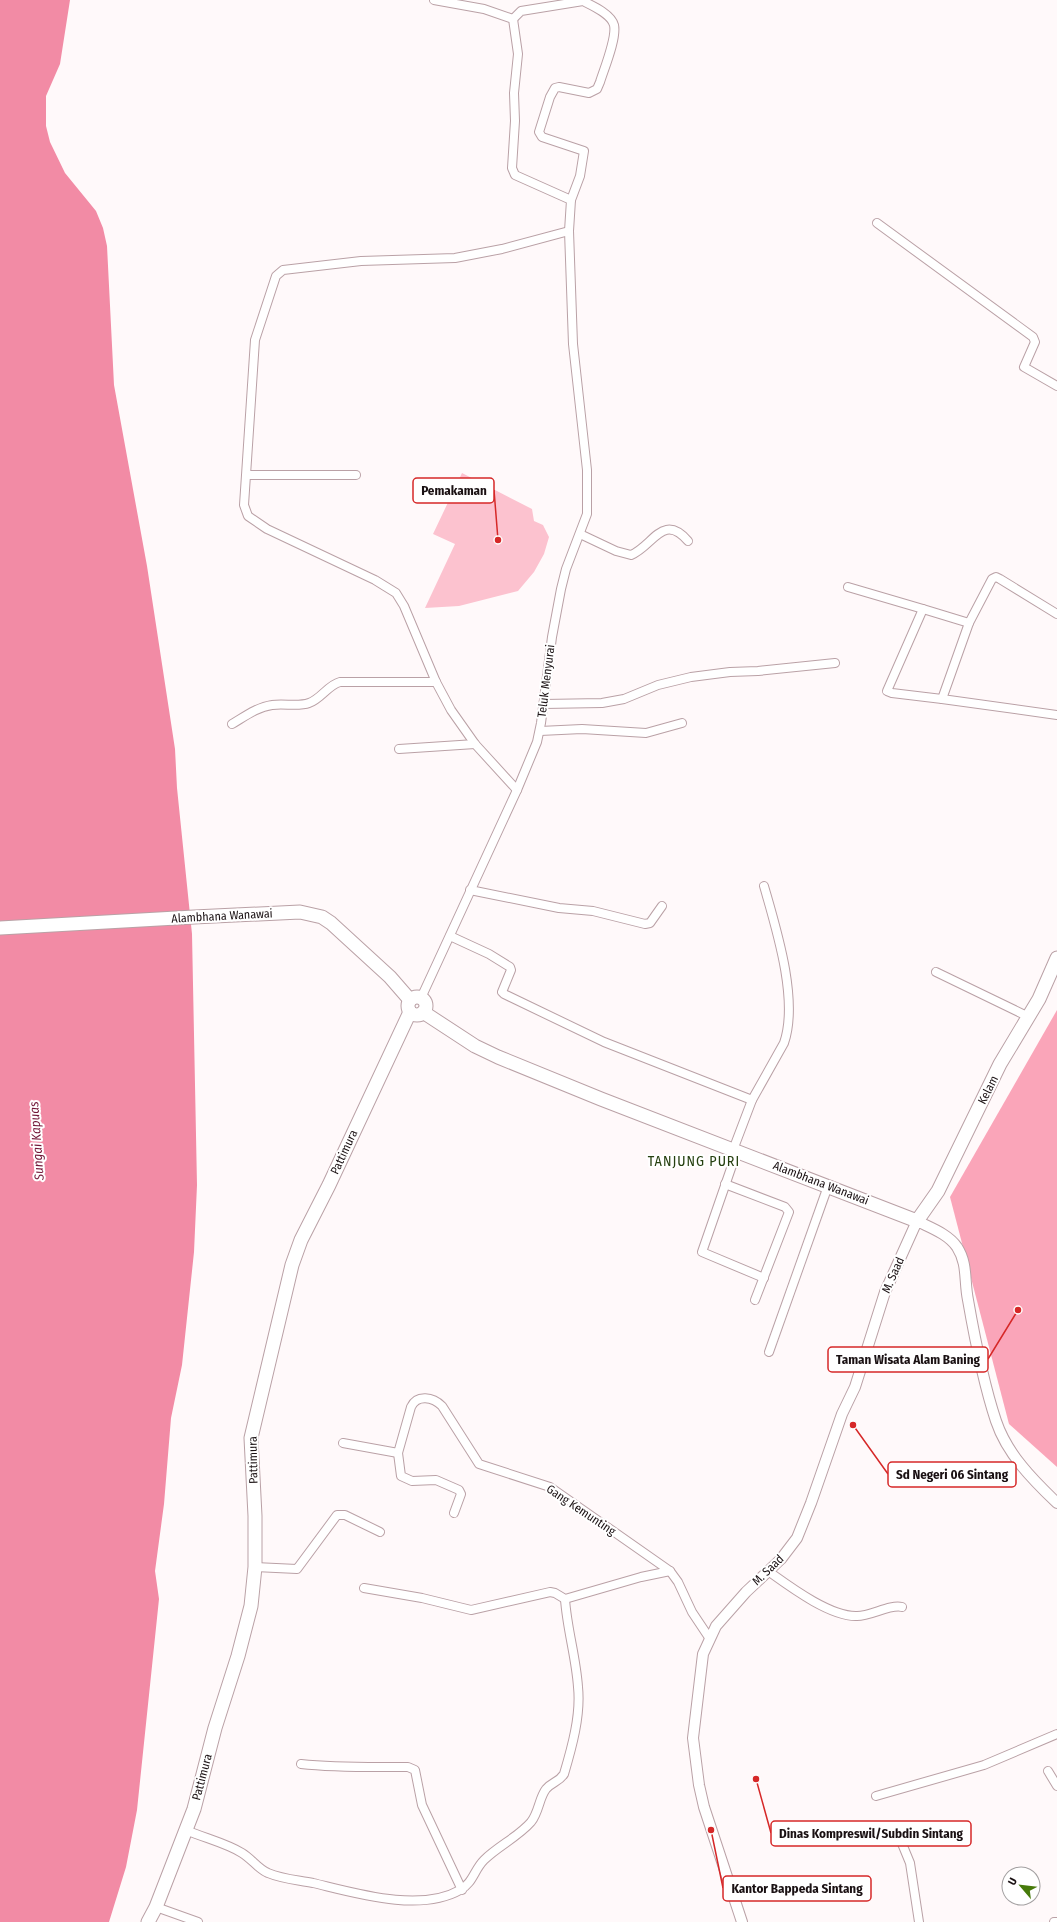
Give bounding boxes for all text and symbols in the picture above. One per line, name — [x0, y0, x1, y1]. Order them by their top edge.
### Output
callout: Pemakaman — [413, 478, 494, 503]
text: Pemakaman — [421, 483, 487, 498]
street label: Teluk Menyurai — [535, 644, 557, 718]
street label: Alambhana Wanawai — [171, 906, 273, 926]
street label: Kelam — [975, 1073, 1001, 1107]
water label: Sungai Kapuas — [26, 1101, 47, 1182]
street label: Pattimura — [328, 1127, 360, 1177]
district label: TANJUNG PURI — [648, 1153, 740, 1170]
street label: Alambhana Wanawai — [771, 1158, 871, 1208]
street label: M. Saad — [879, 1255, 907, 1295]
callout: Taman Wisata Alam Baning — [828, 1347, 988, 1372]
text: Taman Wisata Alam Baning — [836, 1352, 981, 1367]
street label: Pattimura — [246, 1436, 260, 1484]
callout: Sd Negeri 06 Sintang — [888, 1462, 1016, 1487]
text: Sd Negeri 06 Sintang — [896, 1467, 1009, 1482]
street label: Gang Kemunting — [544, 1482, 619, 1538]
street label: M. Saad — [749, 1552, 787, 1588]
street label: Pattimura — [189, 1752, 215, 1802]
callout: Dinas Kompreswil/Subdin Sintang — [771, 1821, 971, 1846]
text: Dinas Kompreswil/Subdin Sintang — [779, 1826, 964, 1841]
north arrow — [1001, 1866, 1041, 1906]
callout: Kantor Bappeda Sintang — [723, 1876, 871, 1901]
text: U — [1005, 1876, 1020, 1887]
text: Kantor Bappeda Sintang — [731, 1881, 863, 1896]

